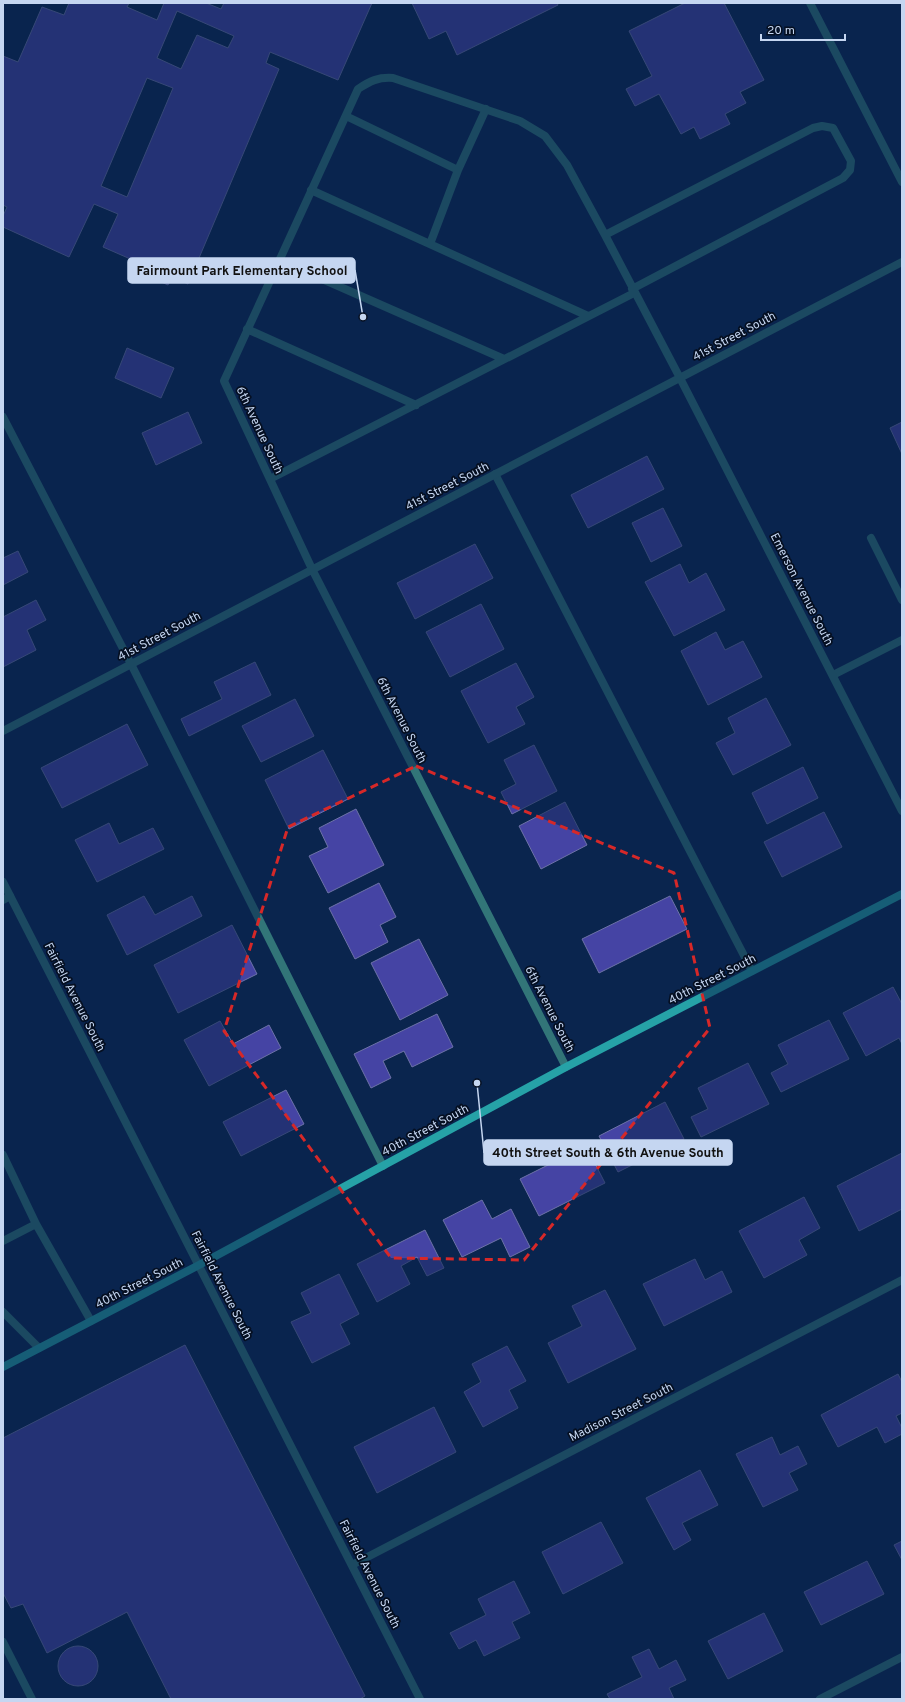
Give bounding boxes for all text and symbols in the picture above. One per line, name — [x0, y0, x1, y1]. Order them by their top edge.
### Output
scale bar — [761, 16, 845, 42]
text: 20 m — [767, 23, 795, 39]
callout: Fairmount Park Elementary School — [128, 258, 355, 283]
text: Fairmount Park Elementary School — [136, 264, 348, 280]
street label: 41st Street South — [690, 308, 779, 366]
street label: 6th Avenue South — [232, 384, 286, 477]
street label: 41st Street South — [403, 459, 492, 515]
street label: Emerson Avenue South — [766, 530, 836, 648]
street label: 41st Street South — [115, 608, 204, 666]
street label: 6th Avenue South — [372, 675, 430, 766]
street label: Fairfield Avenue South — [40, 940, 108, 1055]
street label: 40th Street South — [666, 951, 759, 1009]
street label: 6th Avenue South — [520, 964, 578, 1055]
street label: 40th Street South — [379, 1101, 472, 1161]
callout: 40th Street South & 6th Avenue South — [484, 1140, 732, 1165]
text: 40th Street South & 6th Avenue South — [492, 1146, 724, 1162]
street label: Fairfield Avenue South — [187, 1228, 255, 1343]
street label: 40th Street South — [93, 1255, 186, 1313]
street label: Madison Street South — [567, 1380, 676, 1446]
street label: Fairfield Avenue South — [335, 1517, 403, 1632]

